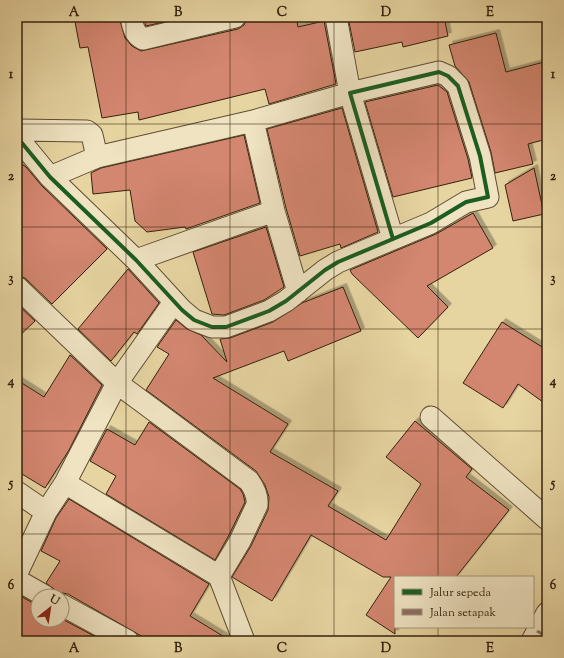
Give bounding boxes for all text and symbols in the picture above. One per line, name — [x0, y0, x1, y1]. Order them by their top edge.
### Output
text: A — [69, 4, 80, 22]
text: B — [174, 4, 183, 22]
text: C — [277, 4, 287, 22]
text: D — [381, 4, 391, 22]
text: E — [486, 4, 494, 22]
text: 1 — [9, 66, 14, 84]
text: 1 — [551, 66, 556, 84]
text: 2 — [8, 168, 15, 186]
text: 2 — [550, 168, 557, 186]
text: 3 — [8, 270, 14, 288]
text: 3 — [550, 270, 556, 288]
text: 4 — [7, 373, 15, 391]
text: 4 — [549, 373, 557, 391]
text: 5 — [8, 475, 14, 493]
text: 5 — [550, 475, 556, 493]
legend — [394, 576, 534, 628]
text: 6 — [8, 577, 15, 595]
text: 6 — [550, 577, 557, 595]
text: Jalur sepeda — [429, 584, 491, 602]
north arrow — [30, 588, 70, 628]
text: U — [46, 591, 62, 609]
text: Jalan setapak — [429, 604, 496, 622]
text: A — [69, 640, 80, 658]
text: B — [174, 640, 183, 658]
text: C — [277, 640, 287, 658]
text: D — [381, 640, 391, 658]
text: E — [486, 640, 494, 658]

